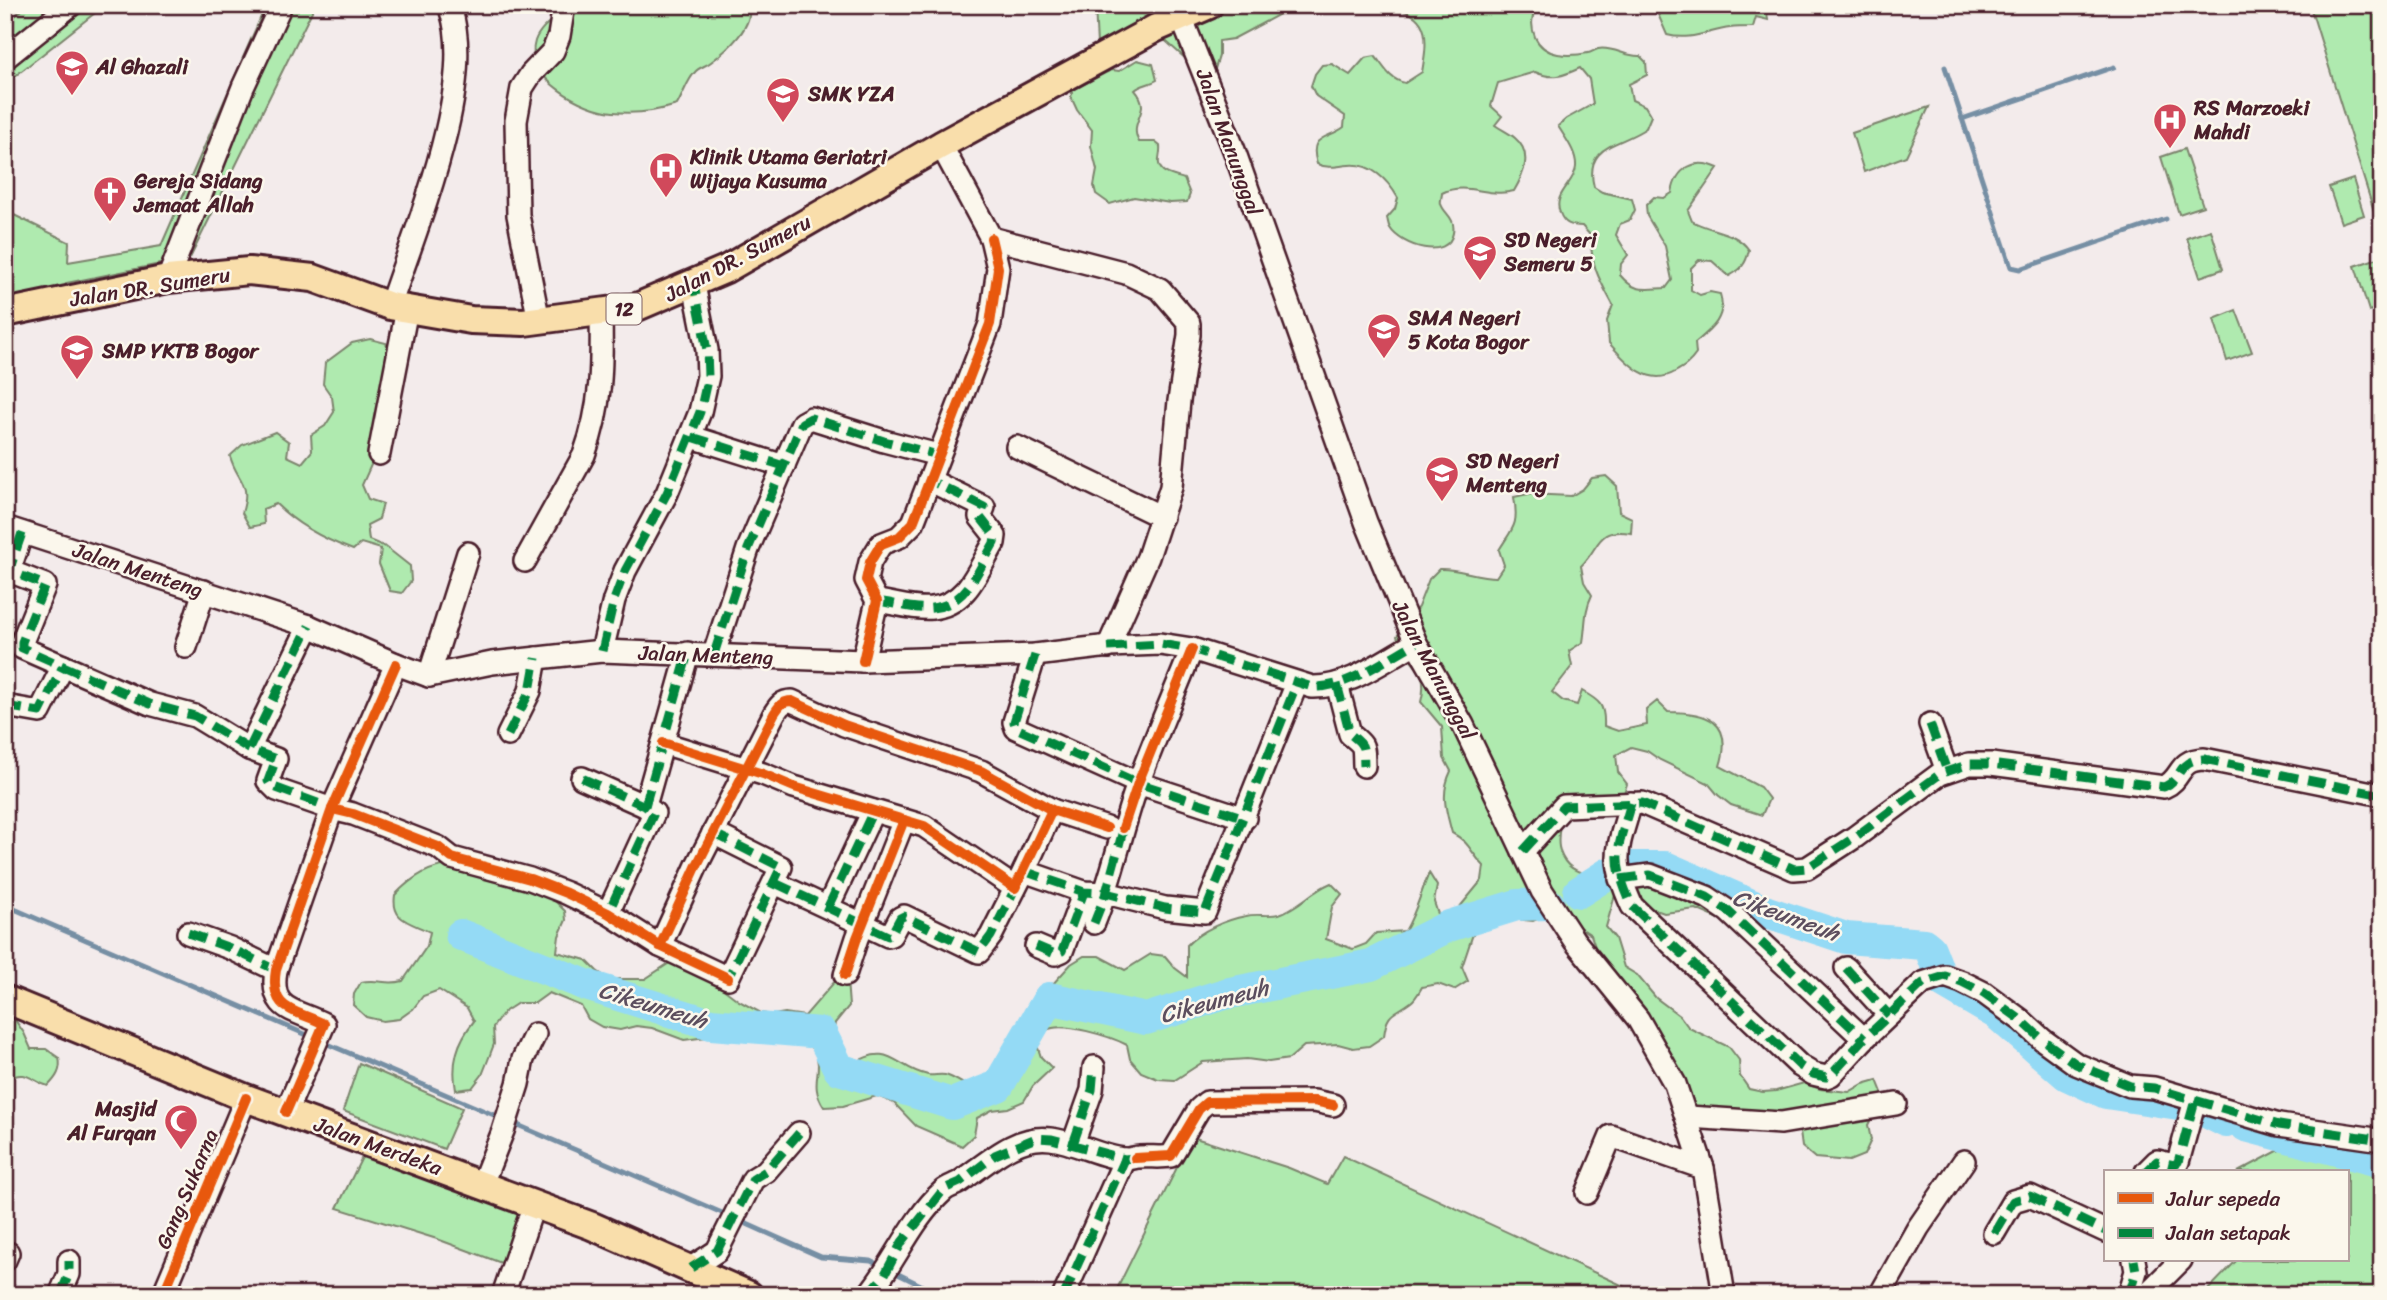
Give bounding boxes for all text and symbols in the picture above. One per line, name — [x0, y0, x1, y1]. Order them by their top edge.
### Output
school or university icon: Al Ghazali — [53, 48, 91, 97]
place label: Al Ghazali — [95, 48, 189, 86]
street label: Jalan Manunggal — [1184, 62, 1274, 222]
school or university icon: SMK YZA — [764, 75, 802, 124]
place label: SMK YZA — [807, 75, 895, 113]
place label: RS Marzoeki Mahdi — [2193, 89, 2310, 151]
hospital icon: RS Marzoeki Mahdi — [2151, 101, 2189, 150]
place label: Klinik Utama Geriatri Wijaya Kusuma — [689, 138, 888, 200]
hospital icon: Klinik Utama Geriatri Wijaya Kusuma — [647, 150, 685, 199]
place label: Gereja Sidang Jemaat Allah — [133, 162, 263, 224]
church icon: Gereja Sidang Jemaat Allah — [91, 174, 129, 223]
street label: Jalan DR. Sumeru — [657, 203, 818, 313]
place label: SD Negeri Semeru 5 — [1503, 221, 1598, 283]
school or university icon: SD Negeri Semeru 5 — [1461, 233, 1499, 282]
street label: Jalan DR. Sumeru — [66, 256, 233, 319]
road number: 12 — [606, 294, 642, 324]
place label: SMA Negeri 5 Kota Bogor — [1407, 299, 1530, 361]
school or university icon: SMA Negeri 5 Kota Bogor — [1365, 311, 1403, 360]
school or university icon: SMP YKTB Bogor — [58, 332, 96, 381]
place label: SMP YKTB Bogor — [101, 332, 261, 370]
place label: SD Negeri Menteng — [1465, 442, 1560, 504]
school or university icon: SD Negeri Menteng — [1423, 454, 1461, 503]
street label: Jalan Menteng — [67, 531, 208, 609]
street label: Jalan Manunggal — [1381, 592, 1487, 748]
street label: Jalan Menteng — [637, 634, 774, 676]
water label: Cikeumeuh — [1727, 877, 1847, 954]
water label: Cikeumeuh — [1155, 967, 1275, 1036]
water label: Cikeumeuh — [594, 970, 714, 1042]
place label: Masjid Al Furqan — [66, 1090, 158, 1152]
mosque icon: Masjid Al Furqan — [162, 1102, 200, 1151]
street label: Jalan Merdeka — [308, 1105, 448, 1187]
street label: Gang Sukarna — [145, 1122, 230, 1255]
legend — [2104, 1170, 2348, 1262]
text: Jalur sepeda — [2165, 1180, 2280, 1218]
text: Jalan setapak — [2165, 1214, 2291, 1252]

